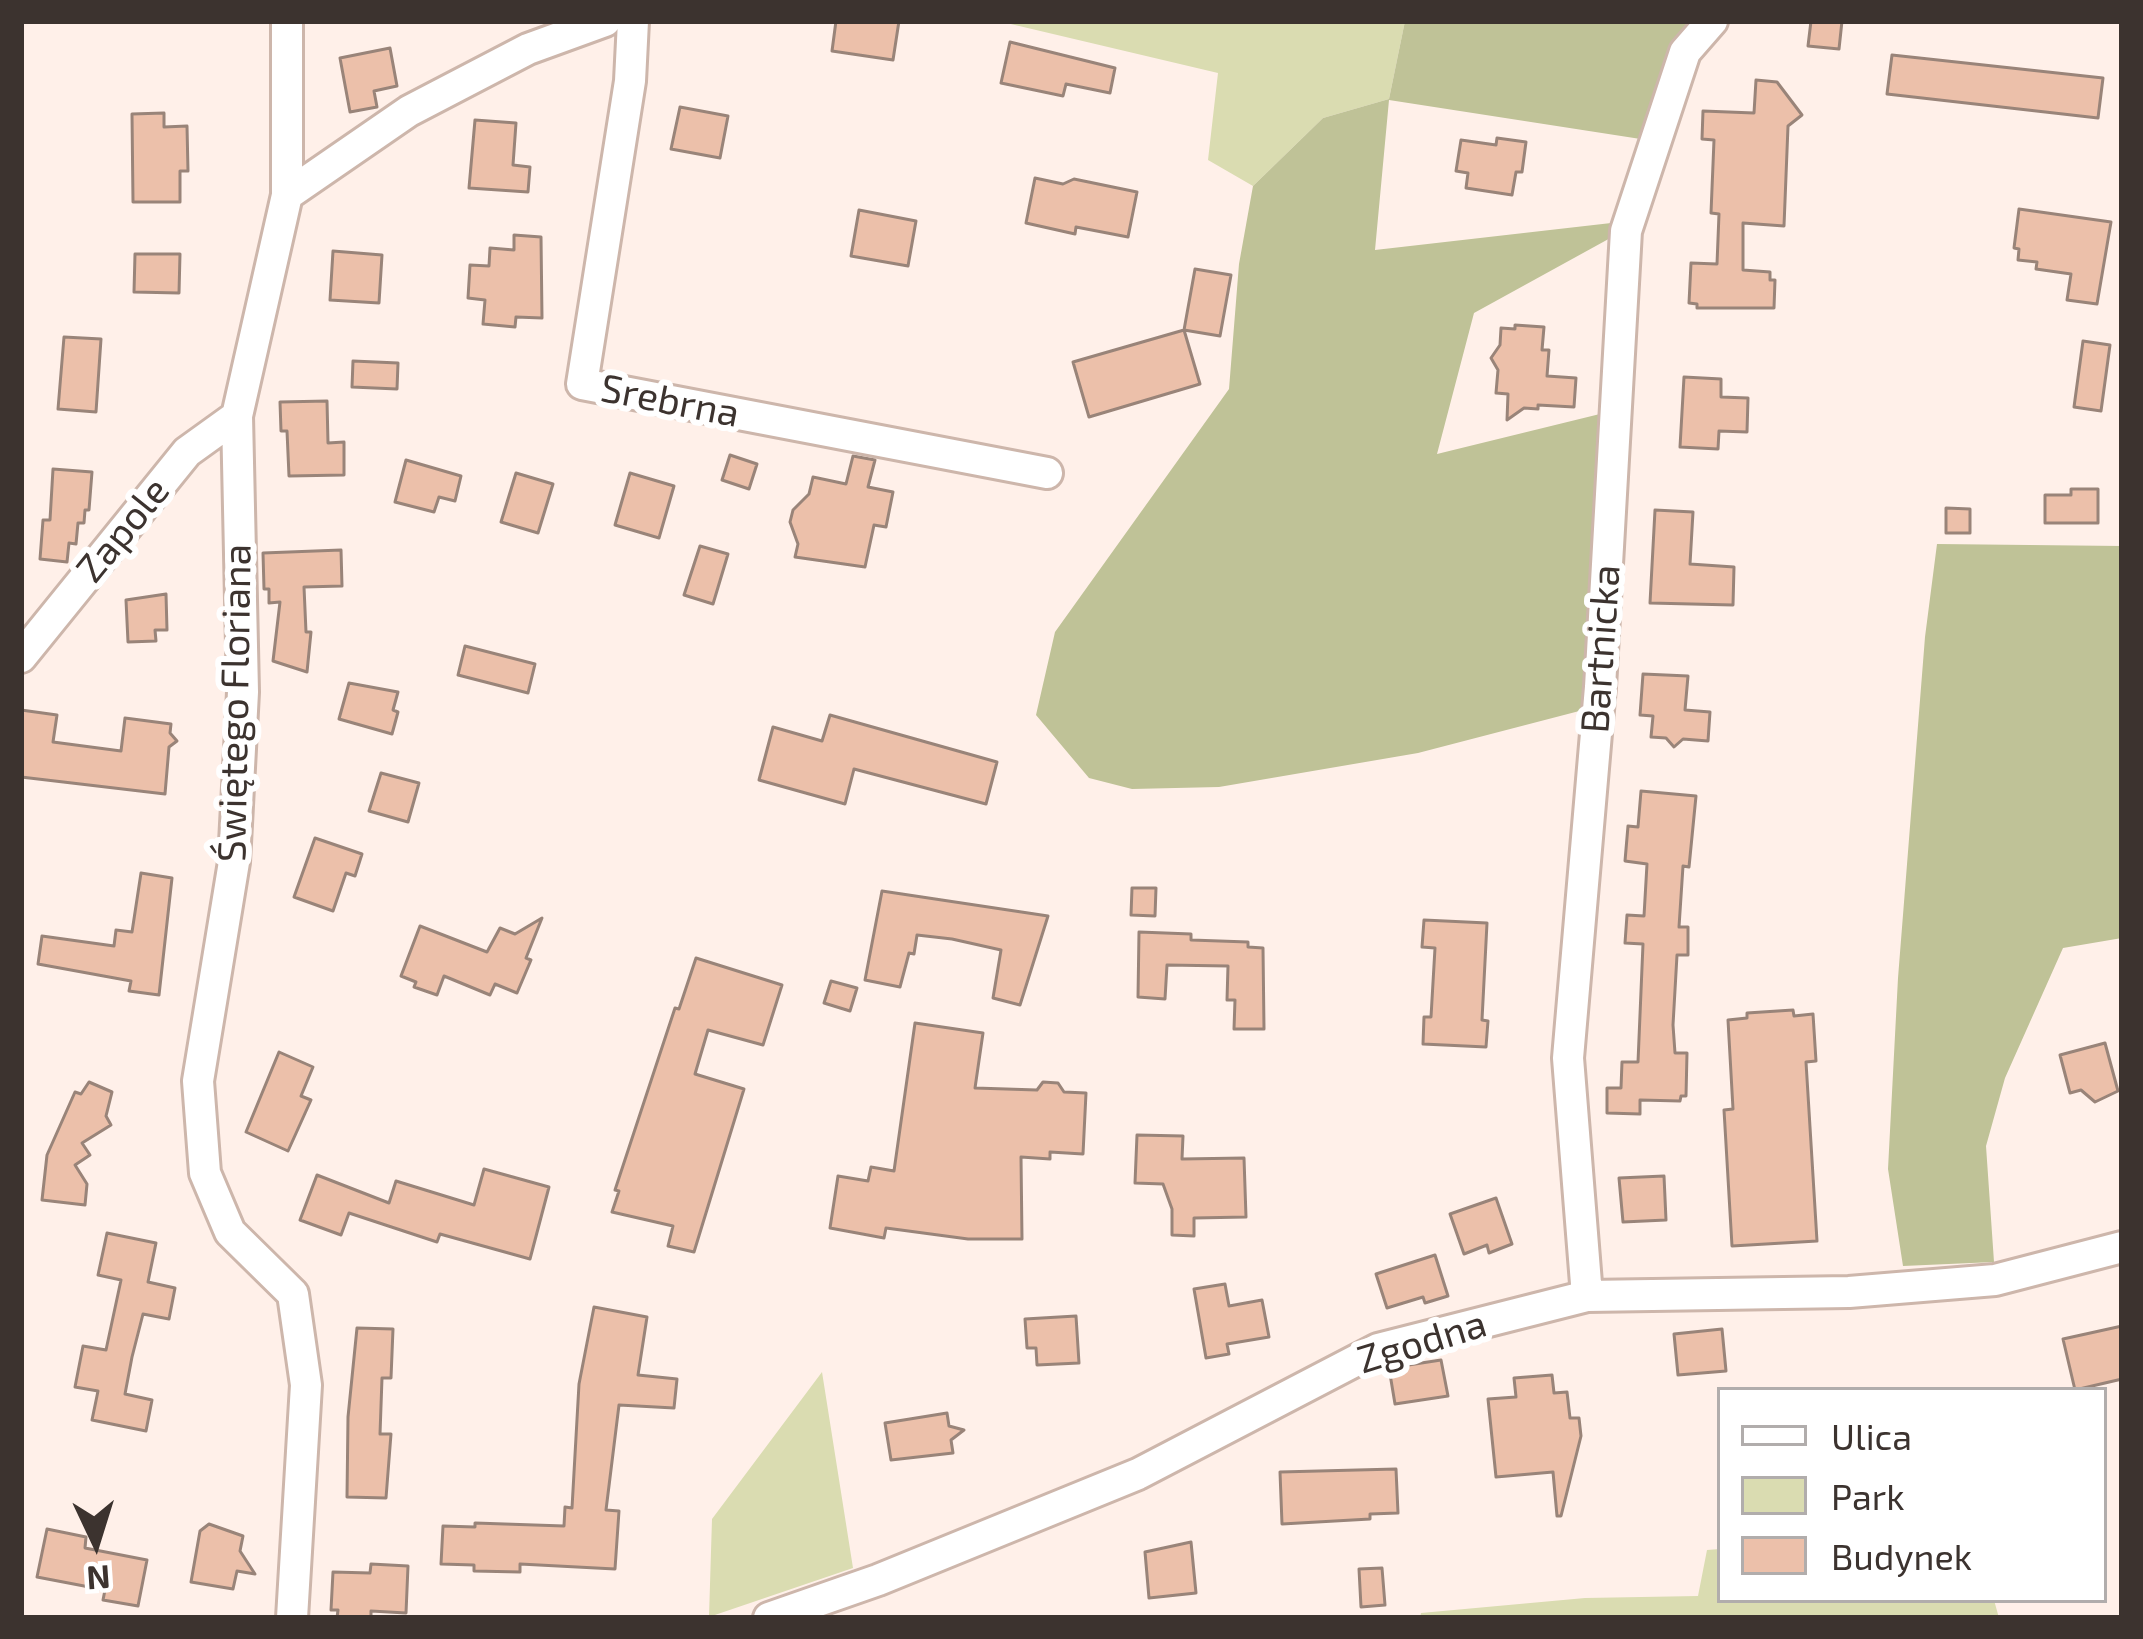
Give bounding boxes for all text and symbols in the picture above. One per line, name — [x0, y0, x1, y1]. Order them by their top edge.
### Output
street label: Srebrna — [597, 365, 743, 437]
street label: Zapole — [67, 468, 179, 592]
street label: Świętego Floriana — [209, 543, 261, 863]
street label: Bartnicka — [1572, 563, 1630, 735]
street label: Zgodna — [1352, 1300, 1492, 1384]
legend — [1717, 1387, 2107, 1603]
text: Ulica — [1831, 1414, 1912, 1457]
text: Park — [1831, 1474, 1905, 1517]
north arrow — [36, 1483, 156, 1603]
text: Budynek — [1831, 1534, 1972, 1577]
text: N — [85, 1558, 112, 1600]

